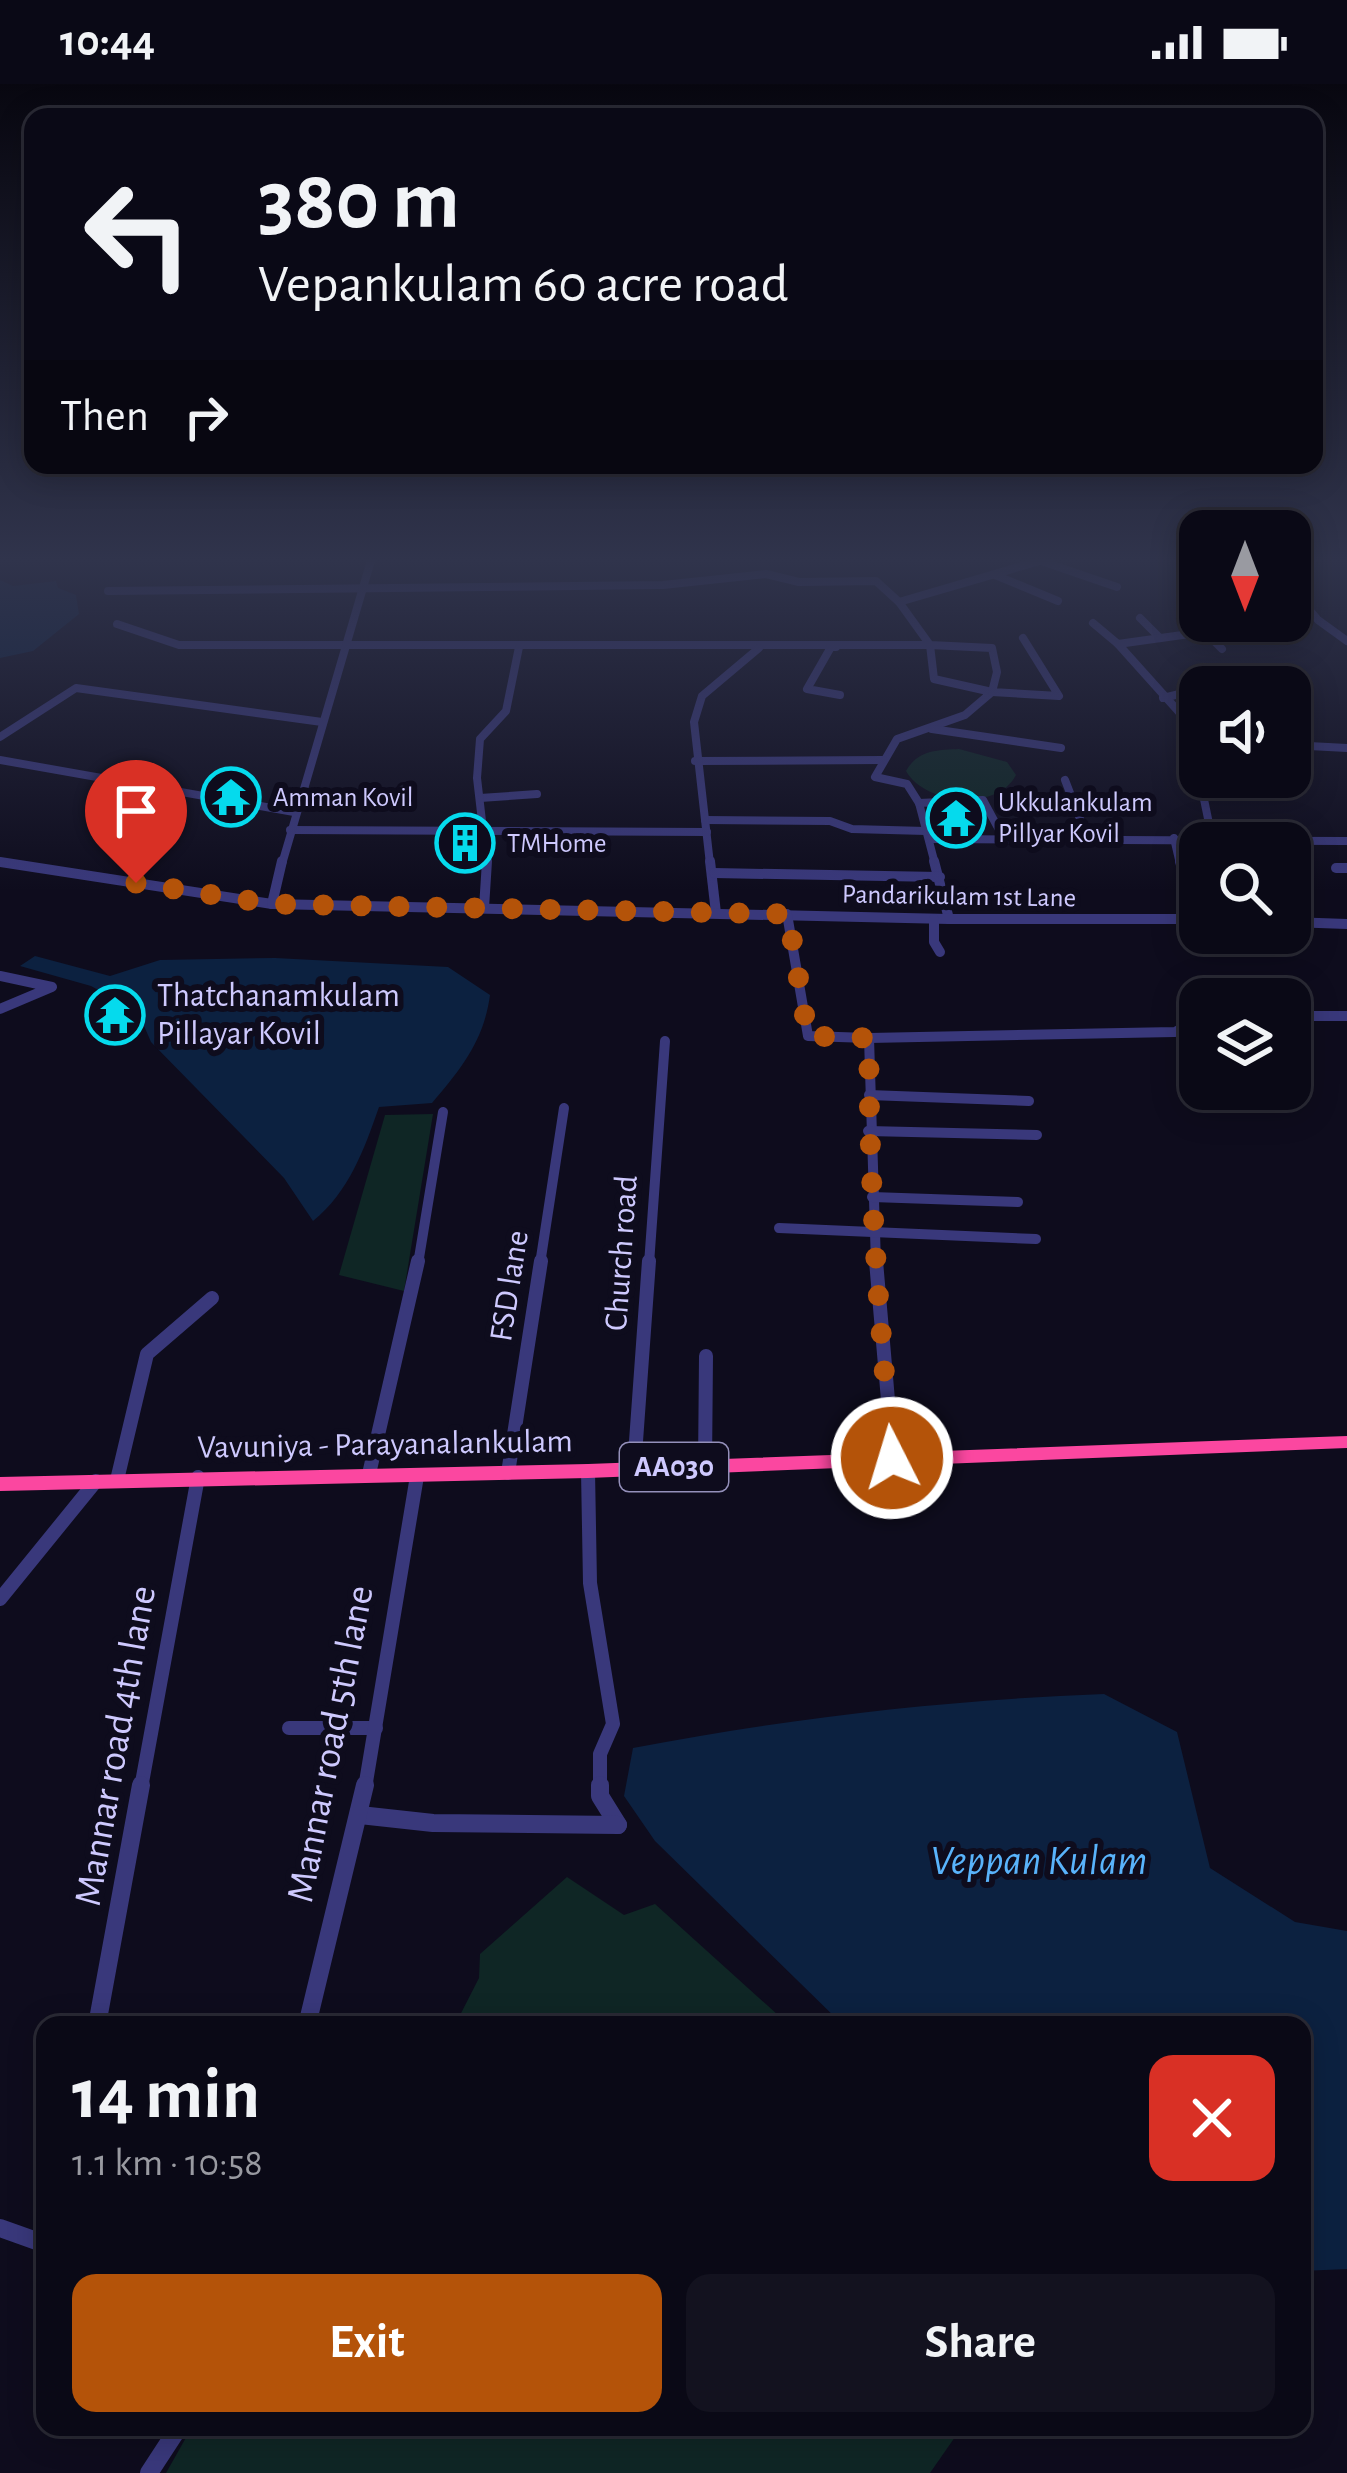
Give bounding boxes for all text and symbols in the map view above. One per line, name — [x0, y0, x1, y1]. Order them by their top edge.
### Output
text: 10:44 — [60, 19, 155, 64]
icon: left — [60, 156, 216, 312]
text: 380 m — [258, 160, 460, 244]
text: Vepankulam 60 acre road — [258, 258, 789, 312]
icon: right — [173, 384, 239, 450]
text: Then — [60, 394, 149, 439]
north arrow — [1179, 510, 1311, 642]
map controls — [1179, 510, 1311, 1110]
button: sound — [1179, 666, 1311, 798]
pin — [85, 760, 187, 883]
temple icon: Amman Kovil — [200, 766, 262, 828]
icon: arrive — [103, 778, 169, 844]
place label: Amman Kovil — [273, 784, 414, 811]
temple icon: Ukkulankulam Pillyar Kovil — [925, 787, 987, 849]
place label: Ukkulankulam Pillyar Kovil — [998, 789, 1153, 848]
building icon: TMHome — [434, 812, 496, 874]
button: search — [1179, 822, 1311, 954]
place label: TMHome — [507, 830, 607, 857]
street label: Pandarikulam 1st Lane — [842, 880, 1076, 912]
button: layers — [1179, 978, 1311, 1110]
place label: Thatchanamkulam Pillayar Kovil — [157, 980, 400, 1051]
temple icon: Thatchanamkulam Pillayar Kovil — [84, 984, 146, 1046]
street label: Church road — [600, 1174, 644, 1332]
street label: FSD lane — [485, 1228, 535, 1344]
position arrow — [829, 1395, 955, 1521]
street label: Vavuniya - Parayanalankulam — [197, 1425, 573, 1465]
road number: AA030 — [620, 1443, 728, 1491]
street label: Mannar road 5th lane — [281, 1582, 381, 1906]
street label: Mannar road 4th lane — [69, 1583, 163, 1909]
water label: Veppan Kulam — [931, 1840, 1147, 1883]
button: close — [1149, 2055, 1275, 2181]
text: 14 min — [72, 2059, 260, 2131]
text: 1.1 km · 10:58 — [72, 2144, 263, 2183]
button: Exit — [72, 2274, 662, 2412]
button: Share — [686, 2274, 1275, 2412]

